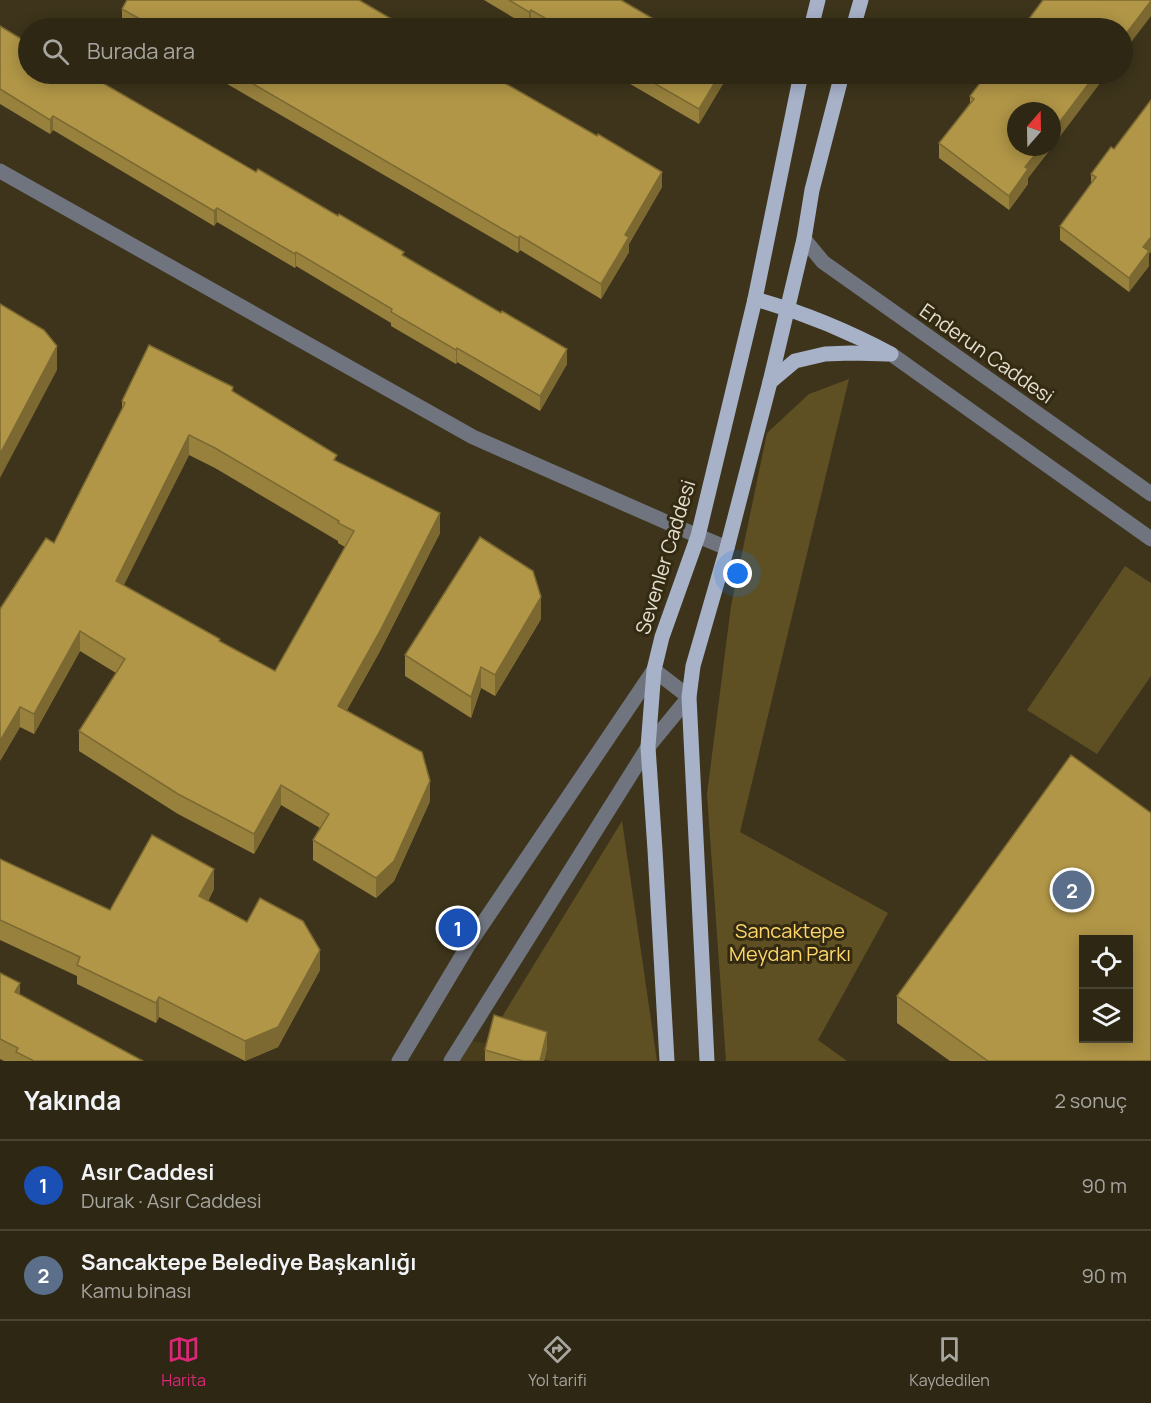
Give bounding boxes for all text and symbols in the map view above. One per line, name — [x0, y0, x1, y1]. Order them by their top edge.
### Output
search box — [18, 18, 1133, 84]
icon: search — [39, 35, 72, 68]
text: Burada ara — [87, 36, 195, 66]
north arrow — [1007, 102, 1061, 156]
street label: Enderun Caddesi — [915, 297, 1059, 409]
street label: Sevenler Caddesi — [629, 476, 701, 638]
your location — [723, 559, 752, 588]
pin: 2 — [1052, 868, 1092, 912]
pin: 1 — [438, 906, 478, 950]
park label: Sancaktepe Meydan Parkı — [729, 917, 851, 967]
map controls — [1079, 935, 1133, 1043]
button: locate — [1079, 935, 1133, 989]
button: layers — [1079, 989, 1133, 1043]
text: Yakında — [24, 1082, 121, 1118]
text: 2 sonuç — [1054, 1087, 1127, 1114]
text: Asır Caddesi — [81, 1157, 214, 1187]
text: 1 — [39, 1172, 48, 1199]
text: 90 m — [1081, 1172, 1127, 1199]
text: Durak · Asır Caddesi — [81, 1187, 262, 1214]
text: Sancaktepe Belediye Başkanlığı — [81, 1247, 416, 1277]
text: 2 — [38, 1262, 49, 1289]
text: 90 m — [1081, 1262, 1127, 1289]
text: Kamu binası — [81, 1277, 192, 1304]
tab: Harita — [161, 1333, 206, 1391]
tab: Yol tarifi — [528, 1333, 587, 1391]
tab: Kaydedilen — [909, 1333, 990, 1391]

